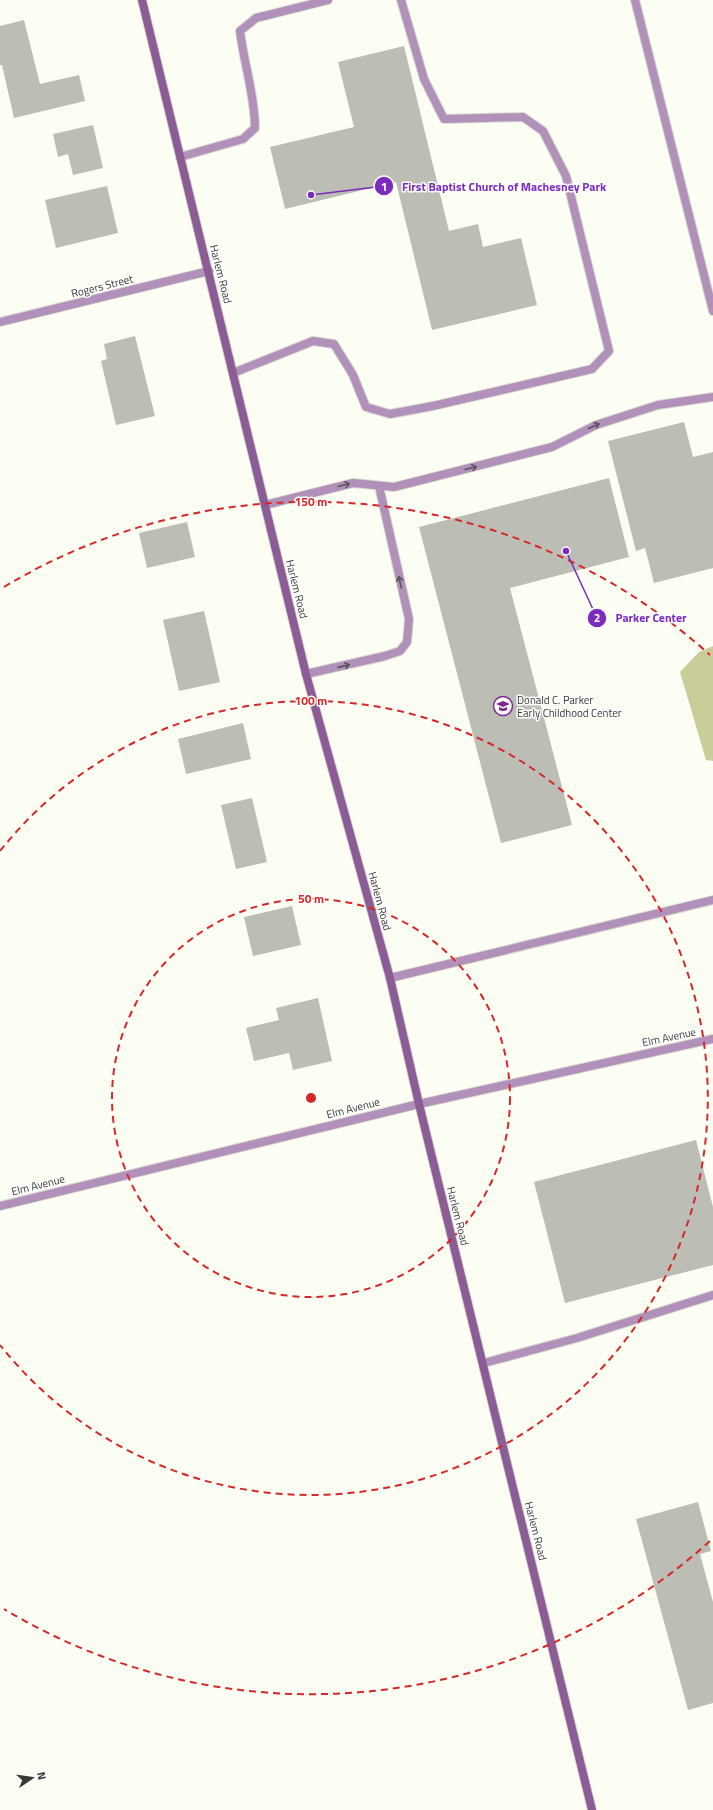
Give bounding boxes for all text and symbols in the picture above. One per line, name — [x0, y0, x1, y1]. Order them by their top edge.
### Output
callout: First Baptist Church of Machesney Park — [374, 174, 614, 198]
text: 1 — [381, 177, 387, 196]
text: First Baptist Church of Machesney Park — [402, 177, 607, 196]
street label: Harlem Road — [206, 243, 236, 305]
street label: Rogers Street — [69, 271, 135, 301]
one-way arrow — [587, 422, 599, 430]
one-way arrow — [464, 464, 477, 471]
one-way arrow — [337, 481, 350, 488]
text: 150 m — [295, 492, 327, 511]
street label: Harlem Road — [282, 558, 312, 620]
one-way arrow — [396, 576, 404, 589]
callout: Parker Center — [587, 606, 694, 630]
text: 2 — [594, 608, 600, 627]
text: Parker Center — [615, 608, 687, 627]
one-way arrow — [337, 661, 350, 669]
text: 100 m — [295, 691, 327, 710]
place label: Donald C. Parker Early Childhood Center — [517, 692, 622, 721]
school or university icon: Donald C. Parker Early Childhood Center — [492, 695, 514, 717]
street label: Harlem Road — [364, 870, 396, 932]
text: 50 m — [298, 889, 324, 908]
street label: Elm Avenue — [641, 1023, 698, 1051]
centre of rings — [304, 1091, 318, 1105]
street label: Elm Avenue — [325, 1094, 382, 1122]
street label: Elm Avenue — [10, 1171, 67, 1199]
street label: Harlem Road — [443, 1185, 473, 1247]
street label: Harlem Road — [521, 1500, 551, 1562]
north arrow — [12, 1758, 52, 1798]
text: N — [33, 1770, 50, 1781]

